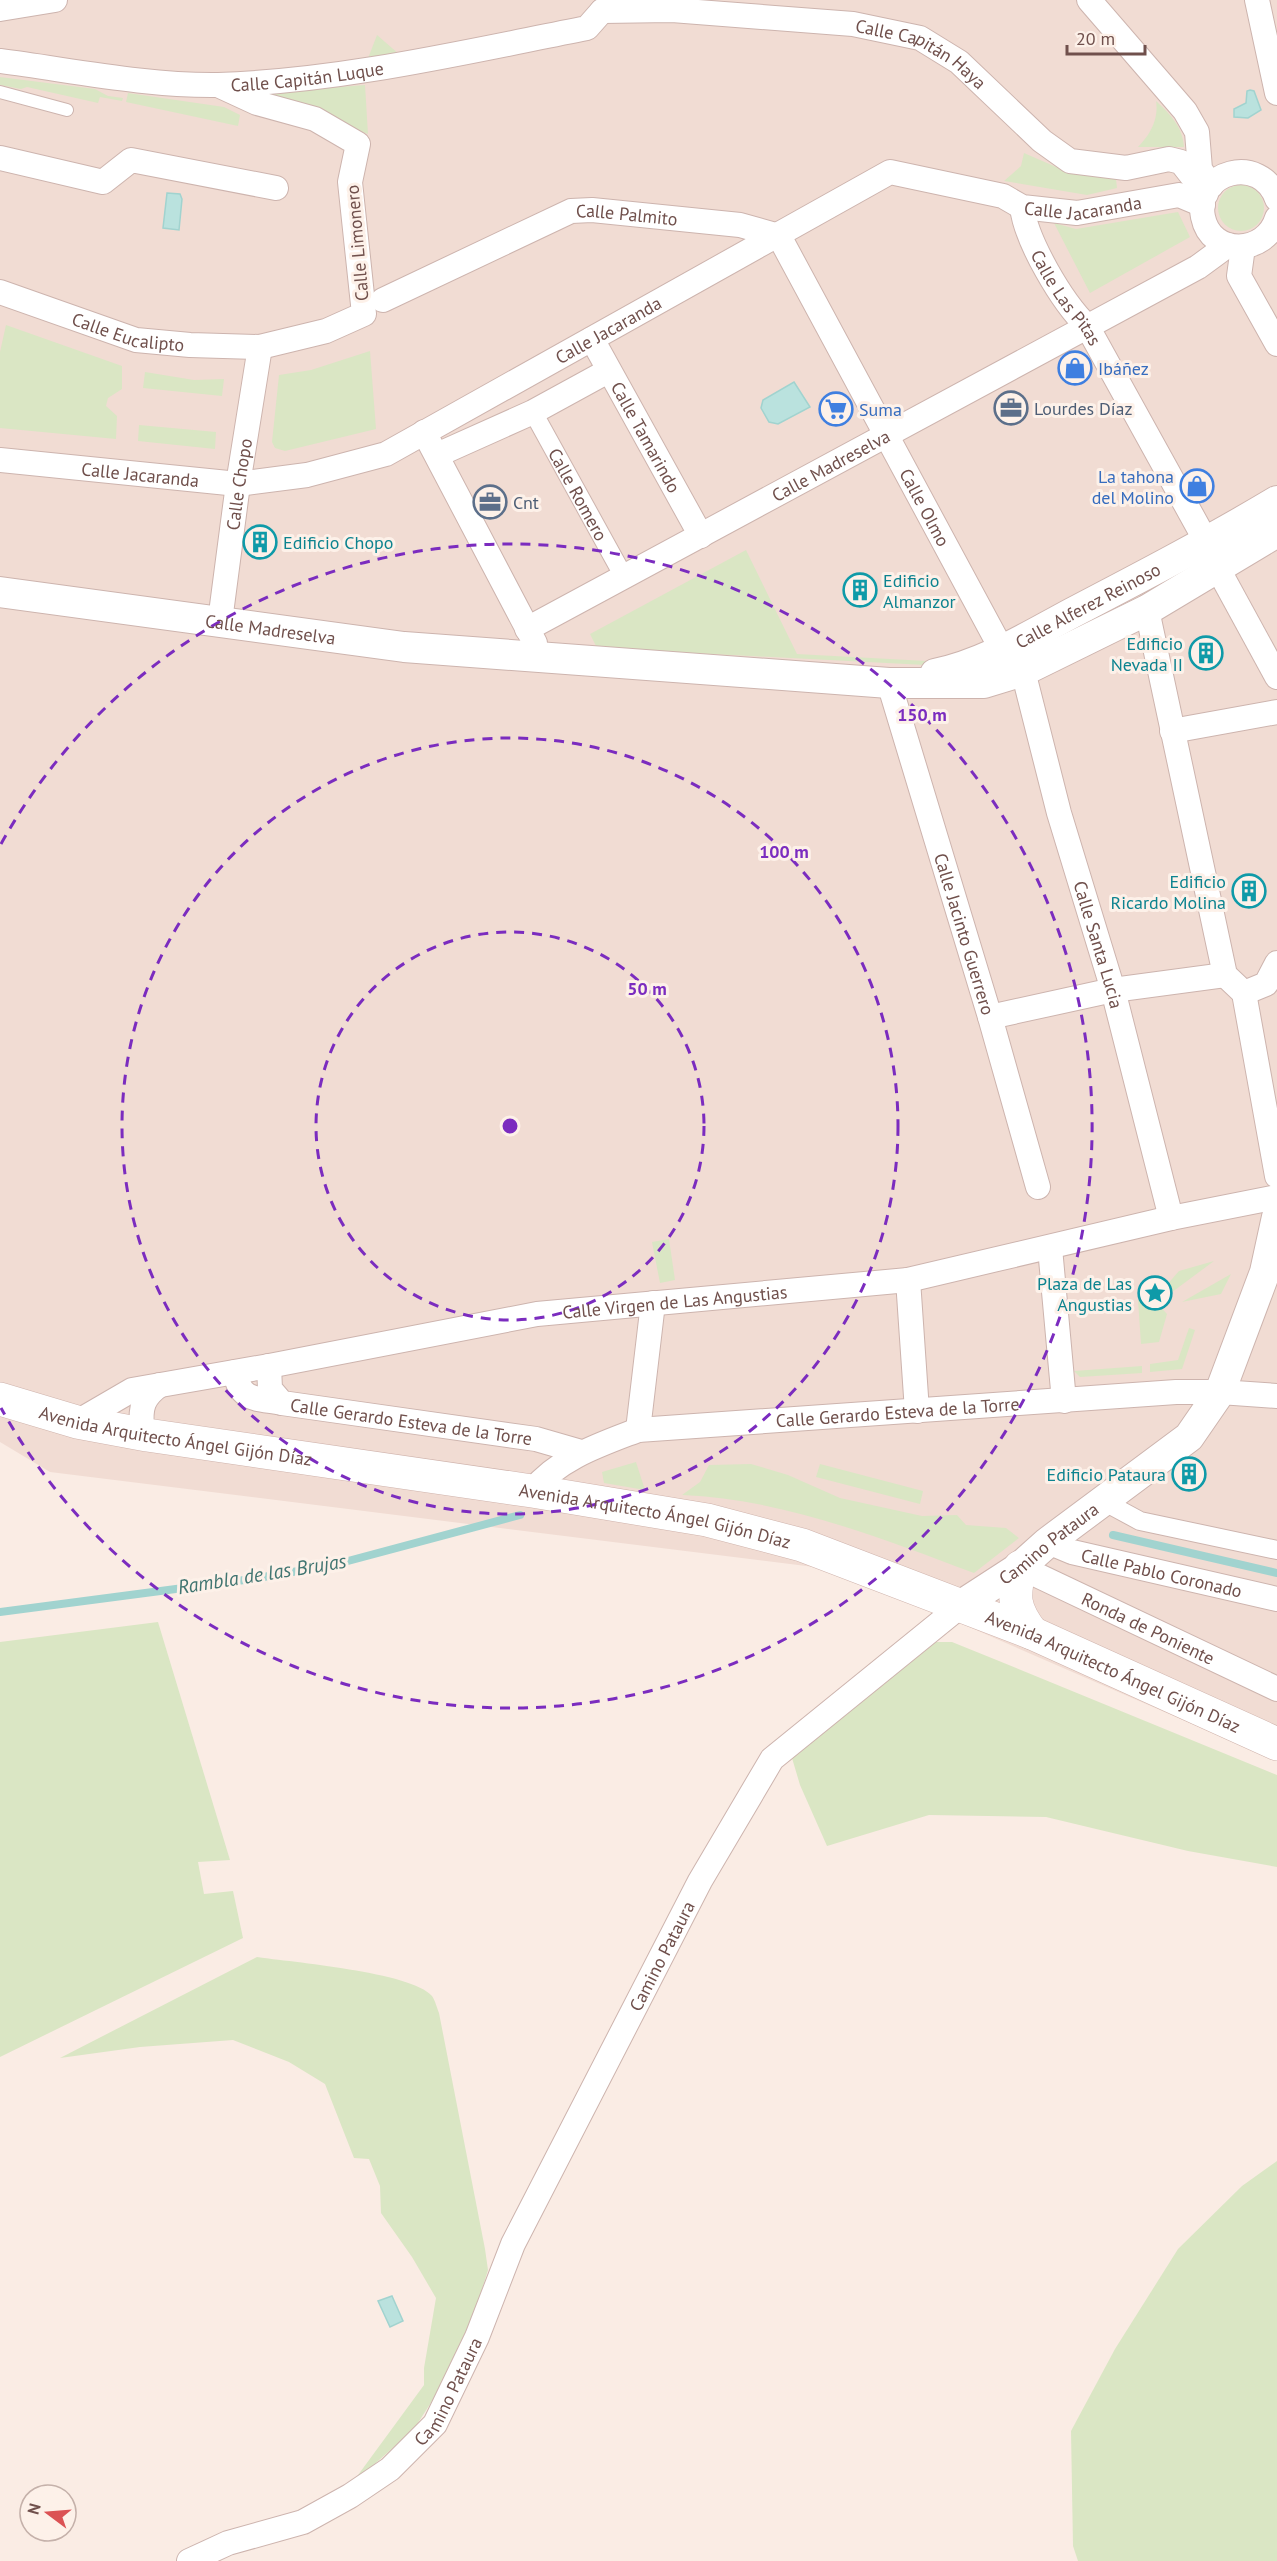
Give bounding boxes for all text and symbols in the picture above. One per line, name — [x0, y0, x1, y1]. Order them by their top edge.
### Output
street label: Calle Capitán Haya — [854, 13, 991, 94]
scale bar — [1067, 18, 1145, 56]
text: 20 m — [1076, 27, 1115, 50]
street label: Calle Capitán Luque — [230, 56, 385, 96]
street label: Calle Limonero — [340, 184, 374, 302]
street label: Calle Jacaranda — [1023, 190, 1143, 225]
street label: Calle Palmito — [575, 198, 679, 230]
street label: Calle Las Pitas — [1026, 246, 1107, 349]
street label: Calle Jacaranda — [551, 291, 665, 369]
street label: Calle Eucalipto — [69, 307, 185, 356]
shop icon: Ibáñez — [1057, 350, 1093, 386]
place label: Ibáñez — [1098, 357, 1149, 380]
street label: Calle Tamarindo — [606, 377, 686, 497]
office icon: Lourdes Díaz — [993, 390, 1029, 426]
supermarket icon: Suma — [818, 391, 854, 427]
place label: Lourdes Díaz — [1034, 397, 1133, 420]
place label: Suma — [859, 398, 902, 421]
street label: Calle Madreselva — [767, 424, 894, 506]
street label: Calle Chopo — [221, 437, 257, 532]
street label: Calle Romero — [544, 444, 613, 545]
street label: Calle Jacaranda — [80, 457, 200, 492]
street label: Calle Olmo — [895, 464, 955, 550]
place label: La tahona del Molino — [1092, 465, 1174, 509]
shop icon: La tahona del Molino — [1179, 468, 1215, 504]
office icon: Cnt — [472, 484, 508, 520]
place label: Cnt — [513, 491, 539, 514]
building icon: Edificio Chopo — [242, 524, 278, 560]
place label: Edificio Chopo — [283, 531, 393, 554]
street label: Calle Alferez Reinoso — [1011, 557, 1164, 653]
place label: Edificio Almanzor — [883, 569, 956, 613]
building icon: Edificio Almanzor — [842, 572, 878, 608]
street label: Calle Madreselva — [204, 609, 337, 649]
place label: Edificio Nevada II — [1111, 632, 1183, 676]
building icon: Edificio Nevada II — [1188, 635, 1224, 671]
text: 150 m — [897, 703, 947, 726]
text: 100 m — [759, 840, 809, 863]
street label: Calle Jacinto Guerrero — [930, 850, 1000, 1017]
place label: Edificio Ricardo Molina — [1110, 870, 1226, 914]
building icon: Edificio Ricardo Molina — [1231, 873, 1267, 909]
street label: Calle Santa Lucia — [1069, 878, 1129, 1011]
text: 50 m — [627, 977, 667, 1000]
centre of rings — [500, 1116, 520, 1136]
place label: Plaza de Las Angustias — [1037, 1272, 1132, 1316]
place icon: Plaza de Las Angustias — [1137, 1275, 1173, 1311]
street label: Calle Virgen de Las Angustias — [561, 1280, 788, 1323]
street label: Calle Gerardo Esteva de la Torre — [775, 1392, 1020, 1432]
street label: Calle Gerardo Esteva de la Torre — [289, 1393, 534, 1450]
street label: Avenida Arquitecto Ángel Gijón Díaz — [37, 1400, 314, 1470]
building icon: Edificio Pataura — [1171, 1456, 1207, 1492]
place label: Edificio Pataura — [1047, 1463, 1166, 1486]
street label: Avenida Arquitecto Ángel Gijón Díaz — [518, 1478, 793, 1553]
street label: Camino Pataura — [994, 1497, 1103, 1589]
street label: Calle Pablo Coronado — [1079, 1543, 1244, 1602]
water label: Rambla de las Brujas — [176, 1548, 348, 1600]
street label: Ronda de Poniente — [1078, 1587, 1218, 1669]
street label: Avenida Arquitecto Ángel Gijón Díaz — [982, 1605, 1244, 1737]
street label: Camino Pataura — [624, 1897, 699, 2015]
street label: Camino Pataura — [409, 2333, 487, 2450]
north arrow — [18, 2483, 78, 2543]
text: N — [23, 2501, 45, 2517]

